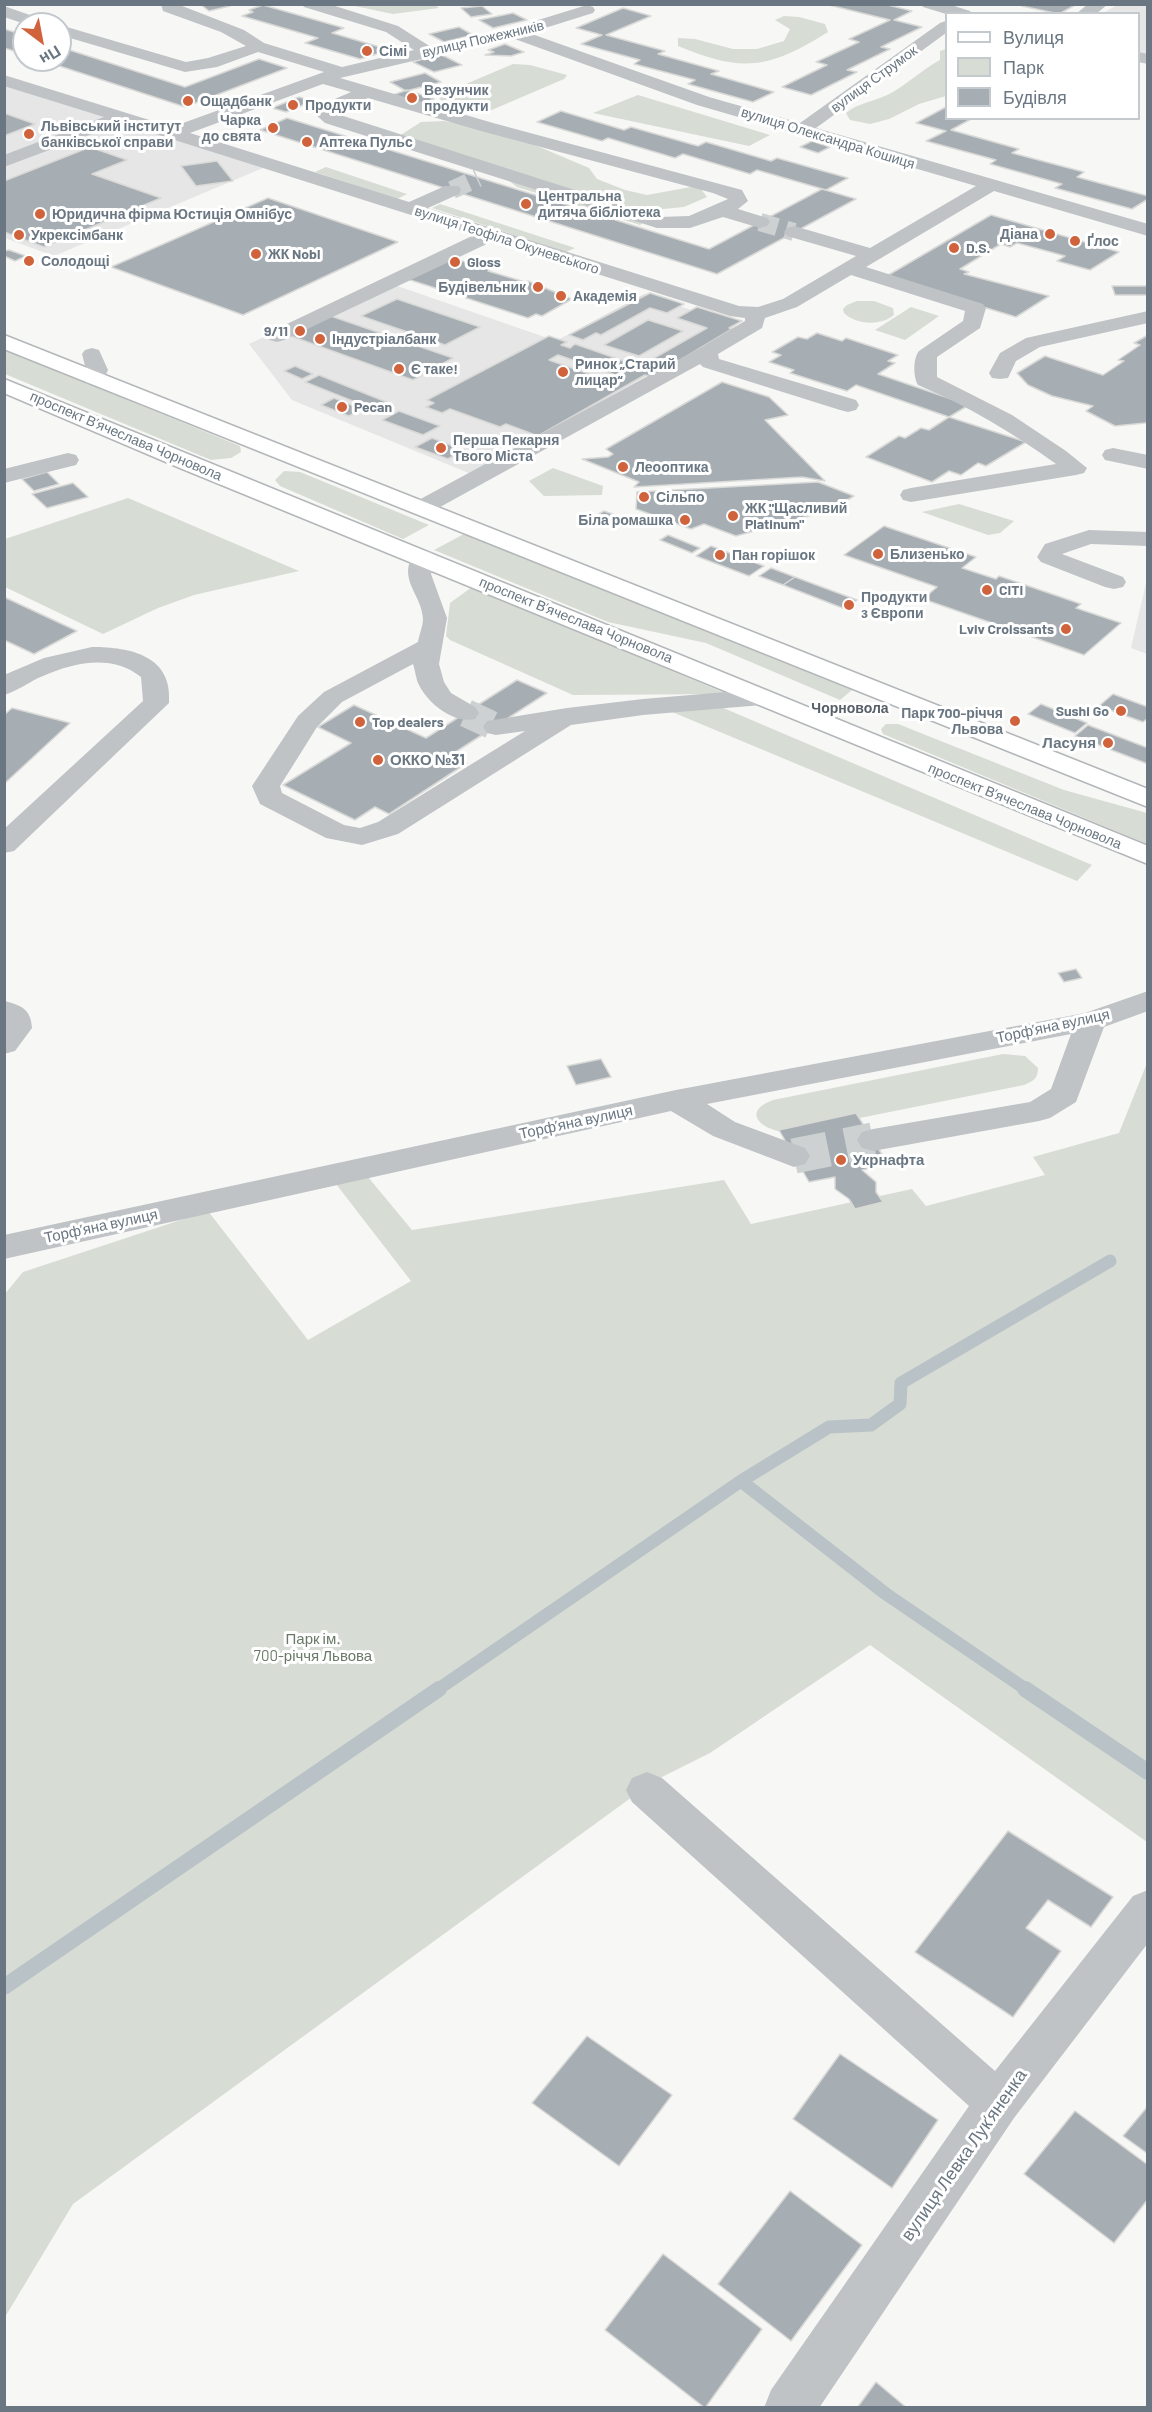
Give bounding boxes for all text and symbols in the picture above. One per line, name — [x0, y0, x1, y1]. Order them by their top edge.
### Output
north arrow — [12, 12, 72, 72]
legend — [945, 12, 1140, 120]
street label: вулиця Пожежників — [420, 17, 546, 61]
text: Вулиця — [1003, 26, 1064, 48]
text: Пн — [37, 42, 65, 70]
street label: вулиця Струмок — [828, 42, 920, 116]
place label: Сімі — [379, 43, 407, 59]
marker: Сімі — [360, 44, 374, 58]
text: Парк — [1003, 56, 1044, 78]
place label: Везунчик продукти — [424, 82, 489, 114]
text: Будівля — [1003, 86, 1067, 108]
marker: Везунчик продукти — [405, 91, 419, 105]
place label: Ощадбанк — [200, 93, 271, 109]
marker: Ощадбанк — [181, 94, 195, 108]
place label: Продукти — [305, 97, 371, 113]
marker: Продукти — [286, 98, 300, 112]
street label: вулиця Олександра Кошиця — [739, 104, 917, 172]
place label: Чарка до свята — [202, 112, 261, 144]
place label: Львівський інститут банківської справи — [41, 118, 181, 150]
marker: Чарка до свята — [266, 121, 280, 135]
marker: Львівський інститут банківської справи — [22, 127, 36, 141]
place label: Аптека Пульс — [319, 134, 413, 150]
marker: Аптека Пульс — [300, 135, 314, 149]
place label: Центральна дитяча бібліотека — [538, 188, 660, 220]
marker: Центральна дитяча бібліотека — [519, 197, 533, 211]
street label: вулиця Теофіла Окуневського — [413, 202, 601, 278]
place label: Юридична фірма Юстиція Омнібус — [52, 206, 292, 222]
marker: Юридична фірма Юстиція Омнібус — [33, 207, 47, 221]
place label: Діана — [1000, 226, 1038, 242]
place label: Укрексімбанк — [31, 227, 123, 243]
marker: Діана — [1043, 227, 1057, 241]
marker: Укрексімбанк — [12, 228, 26, 242]
place label: Ґлос — [1087, 233, 1119, 249]
marker: Ґлос — [1068, 234, 1082, 248]
place label: D.S. — [966, 240, 990, 256]
marker: D.S. — [947, 241, 961, 255]
place label: ЖК Nobl — [268, 246, 320, 262]
marker: ЖК Nobl — [249, 247, 263, 261]
place label: Солодощі — [41, 253, 110, 269]
marker: Солодощі — [22, 254, 36, 268]
place label: Gloss — [467, 254, 501, 270]
marker: Gloss — [448, 255, 462, 269]
place label: Будівельник — [438, 279, 526, 295]
marker: Будівельник — [531, 280, 545, 294]
place label: Академія — [573, 288, 637, 304]
marker: Академія — [554, 289, 568, 303]
place label: 9/11 — [264, 323, 288, 339]
marker: 9/11 — [293, 324, 307, 338]
place label: Індустріалбанк — [332, 331, 436, 347]
marker: Індустріалбанк — [313, 332, 327, 346]
place label: Ринок „Старий лицар“ — [575, 356, 676, 388]
place label: Є таке! — [411, 361, 458, 377]
marker: Є таке! — [392, 362, 406, 376]
marker: Ринок „Старий лицар“ — [556, 365, 570, 379]
street label: проспект Вʼячеслава Чорновола — [27, 388, 225, 484]
place label: Pecan — [354, 399, 392, 415]
marker: Pecan — [335, 400, 349, 414]
place label: Перша Пекарня Твого Міста — [453, 432, 559, 464]
marker: Перша Пекарня Твого Міста — [434, 441, 448, 455]
place label: Леооптика — [635, 459, 708, 475]
marker: Леооптика — [616, 460, 630, 474]
place label: Сільпо — [656, 489, 705, 505]
marker: Сільпо — [637, 490, 651, 504]
place label: ЖК "Щасливий Platinum" — [745, 500, 847, 532]
marker: ЖК "Щасливий Platinum" — [726, 509, 740, 523]
place label: Біла ромашка — [578, 512, 673, 528]
marker: Біла ромашка — [678, 513, 692, 527]
place label: Близенько — [890, 546, 965, 562]
place label: Пан горішок — [732, 547, 815, 563]
marker: Близенько — [871, 547, 885, 561]
marker: Пан горішок — [713, 548, 727, 562]
street label: проспект Вʼячеслава Чорновола — [477, 573, 675, 667]
place label: CITI — [999, 582, 1023, 598]
marker: CITI — [980, 583, 994, 597]
place label: Продукти з Європи — [861, 589, 927, 622]
marker: Продукти з Європи — [842, 598, 856, 612]
place label: Lviv Croissants — [959, 621, 1054, 637]
marker: Lviv Croissants — [1059, 622, 1073, 636]
district label: Чорновола — [811, 700, 889, 716]
place label: Sushi Go — [1056, 703, 1109, 719]
marker: Sushi Go — [1114, 704, 1128, 718]
place label: Парк 700-річчя Львова — [901, 705, 1003, 738]
place label: Top dealers — [372, 714, 444, 730]
marker: Парк 700-річчя Львова — [1008, 714, 1022, 728]
marker: Top dealers — [353, 715, 367, 729]
place label: Ласуня — [1042, 734, 1096, 752]
marker: Ласуня — [1101, 736, 1115, 750]
place label: ОККО №31 — [390, 751, 465, 769]
marker: ОККО №31 — [371, 753, 385, 767]
street label: проспект Вʼячеслава Чорновола — [926, 759, 1124, 853]
street label: Торфʼяна вулиця — [995, 1005, 1111, 1047]
street label: Торфʼяна вулиця — [518, 1101, 634, 1143]
place label: Укрнафта — [853, 1151, 924, 1169]
marker: Укрнафта — [834, 1153, 848, 1167]
street label: Торфʼяна вулиця — [43, 1205, 159, 1247]
park label: Парк ім. 700-річчя Львова — [254, 1630, 372, 1665]
street label: вулиця Левка Лукʼяненка — [896, 2065, 1032, 2245]

